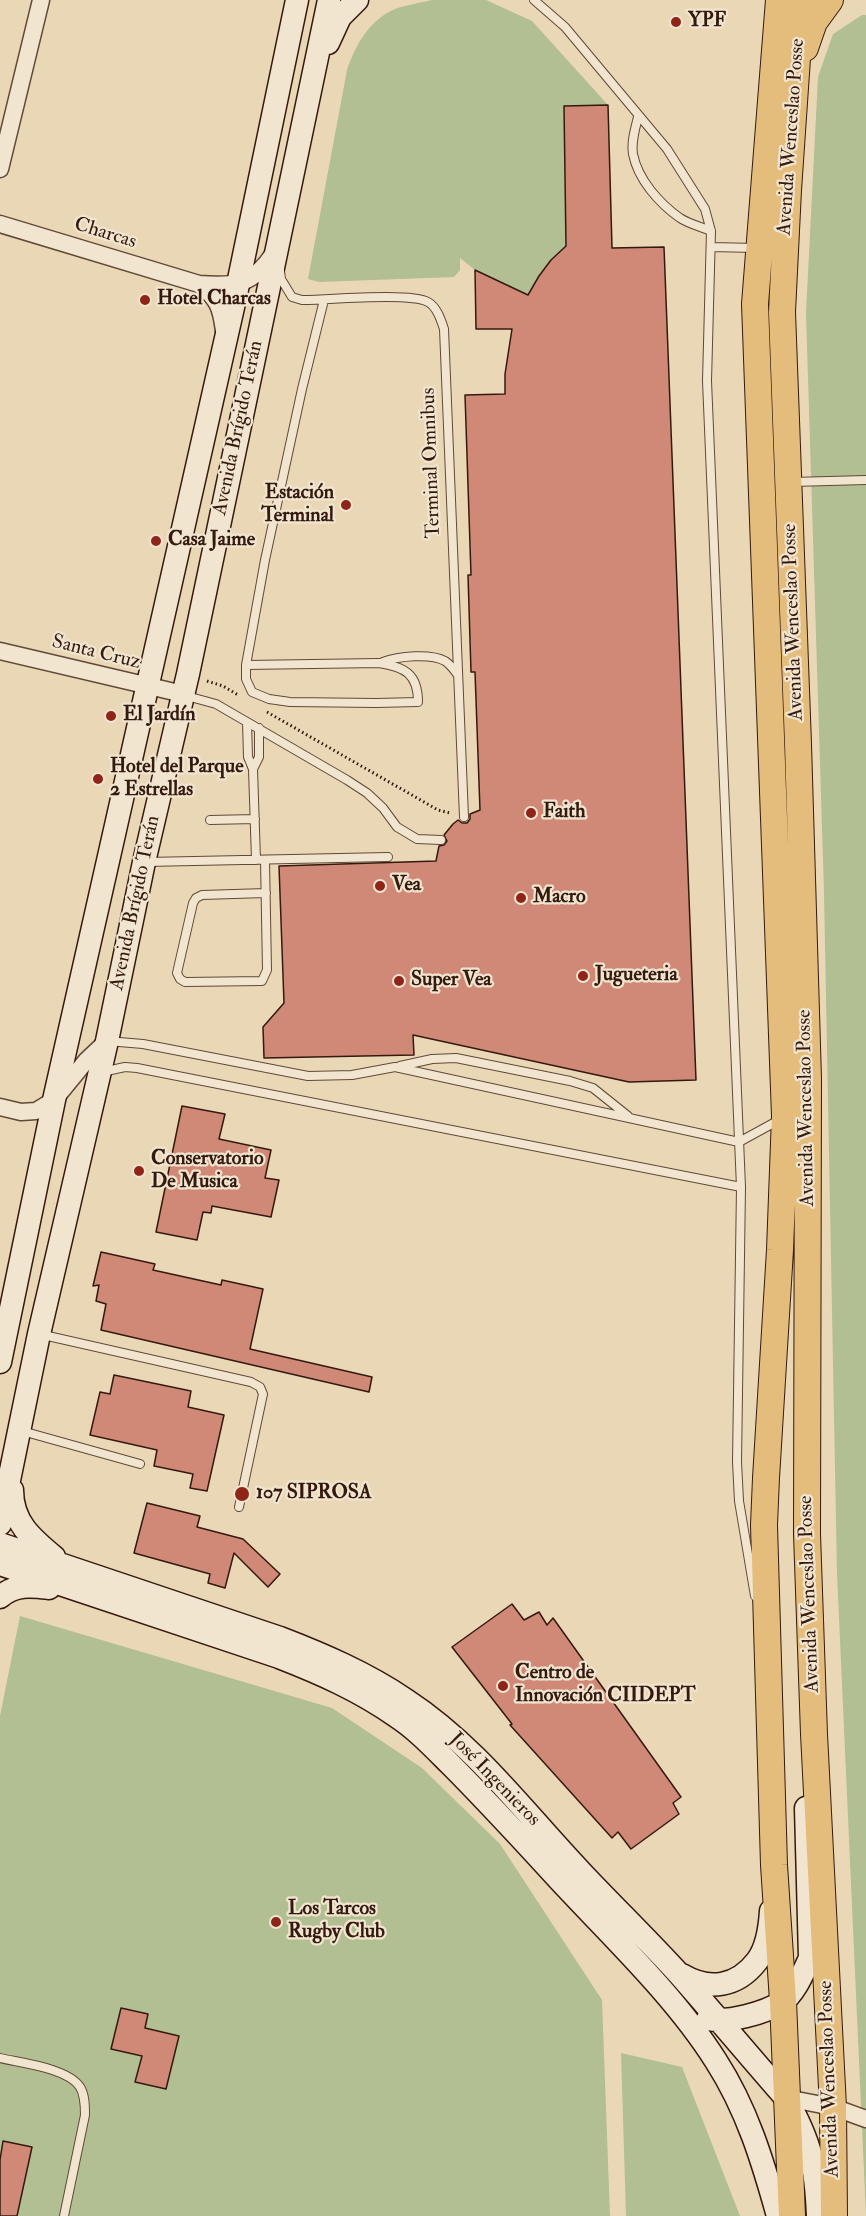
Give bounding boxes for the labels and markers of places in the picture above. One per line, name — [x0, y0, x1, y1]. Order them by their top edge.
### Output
place label: YPF — [688, 10, 726, 34]
marker: YPF — [669, 15, 683, 29]
place label: Hotel Charcas — [157, 288, 271, 312]
marker: Hotel Charcas — [138, 293, 152, 307]
place label: Estación Terminal — [261, 482, 334, 529]
marker: Estación Terminal — [339, 498, 353, 512]
place label: Casa Jaime — [168, 529, 255, 553]
marker: Casa Jaime — [149, 534, 163, 548]
place label: El Jardín — [123, 704, 195, 728]
marker: El Jardín — [104, 709, 118, 723]
place label: Hotel del Parque 2 Estrellas — [110, 756, 244, 803]
marker: Hotel del Parque 2 Estrellas — [91, 772, 105, 786]
place label: Faith — [543, 801, 585, 825]
marker: Faith — [524, 806, 538, 820]
place label: Vea — [392, 874, 421, 898]
marker: Vea — [373, 879, 387, 893]
place label: Macro — [533, 886, 586, 910]
marker: Macro — [514, 891, 528, 905]
place label: Jugueteria — [595, 964, 678, 988]
place label: Super Vea — [411, 969, 492, 993]
marker: Jugueteria — [576, 969, 590, 983]
marker: Super Vea — [392, 974, 406, 988]
place label: Conservatorio De Musica — [151, 1148, 264, 1195]
marker: Conservatorio De Musica — [132, 1164, 146, 1178]
place label: 107 SIPROSA — [256, 1482, 372, 1506]
marker: 107 SIPROSA — [233, 1485, 251, 1503]
place label: Centro de Innovación CIIDEPT — [515, 1662, 695, 1709]
marker: Centro de Innovación CIIDEPT — [496, 1679, 510, 1693]
place label: Los Tarcos Rugby Club — [288, 1898, 385, 1945]
marker: Los Tarcos Rugby Club — [269, 1915, 283, 1929]

